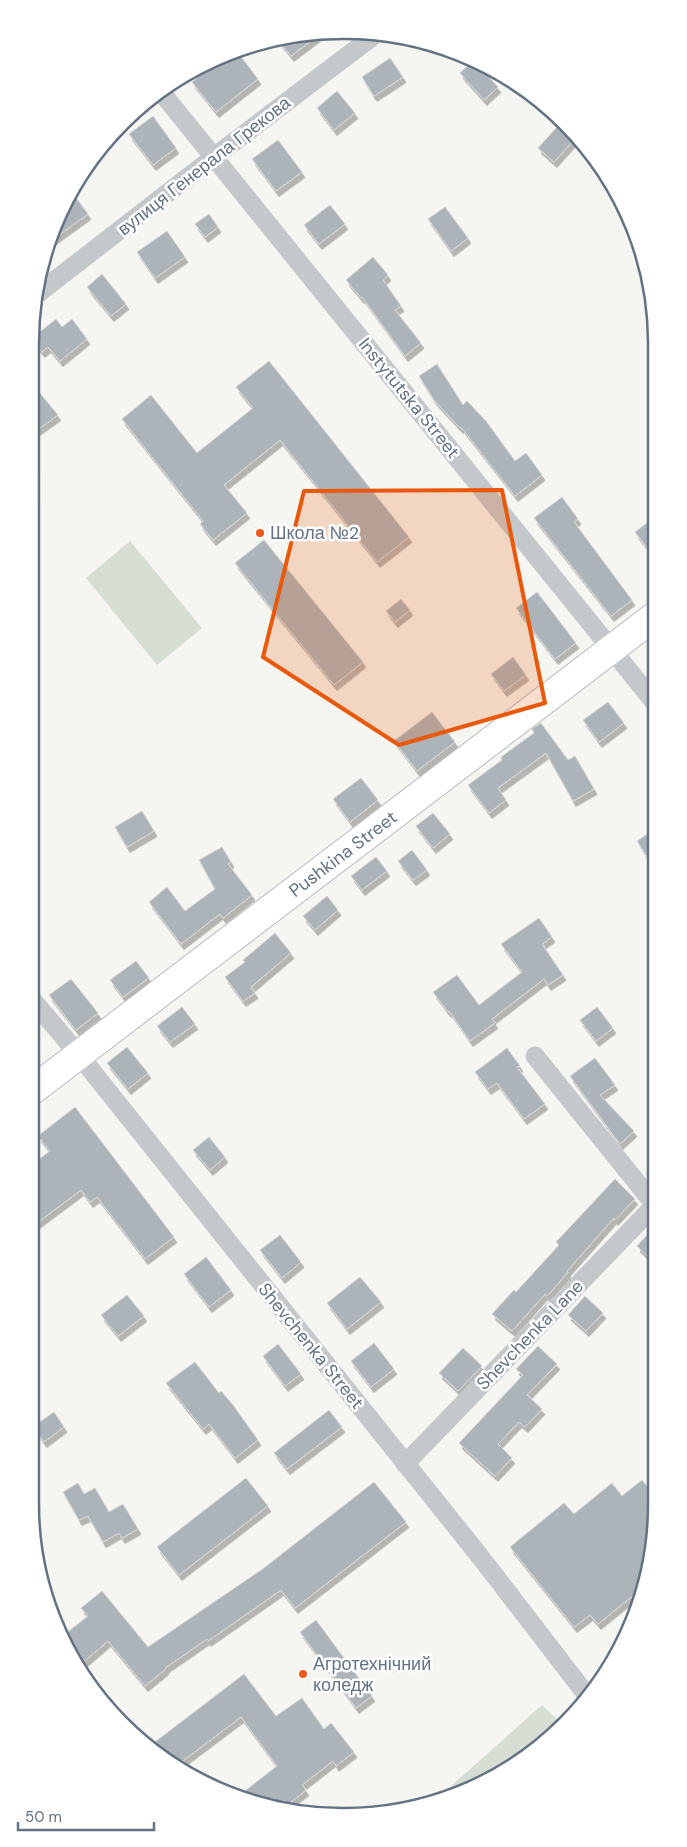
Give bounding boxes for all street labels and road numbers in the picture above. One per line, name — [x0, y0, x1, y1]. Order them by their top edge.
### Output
street label: вулиця Генерала Грекова — [113, 90, 296, 241]
street label: Instytutska Street — [353, 333, 465, 463]
street label: Pushkina Street — [284, 805, 402, 903]
street label: Shevchenka Lane — [471, 1275, 589, 1395]
street label: Shevchenka Street — [253, 1278, 369, 1414]

